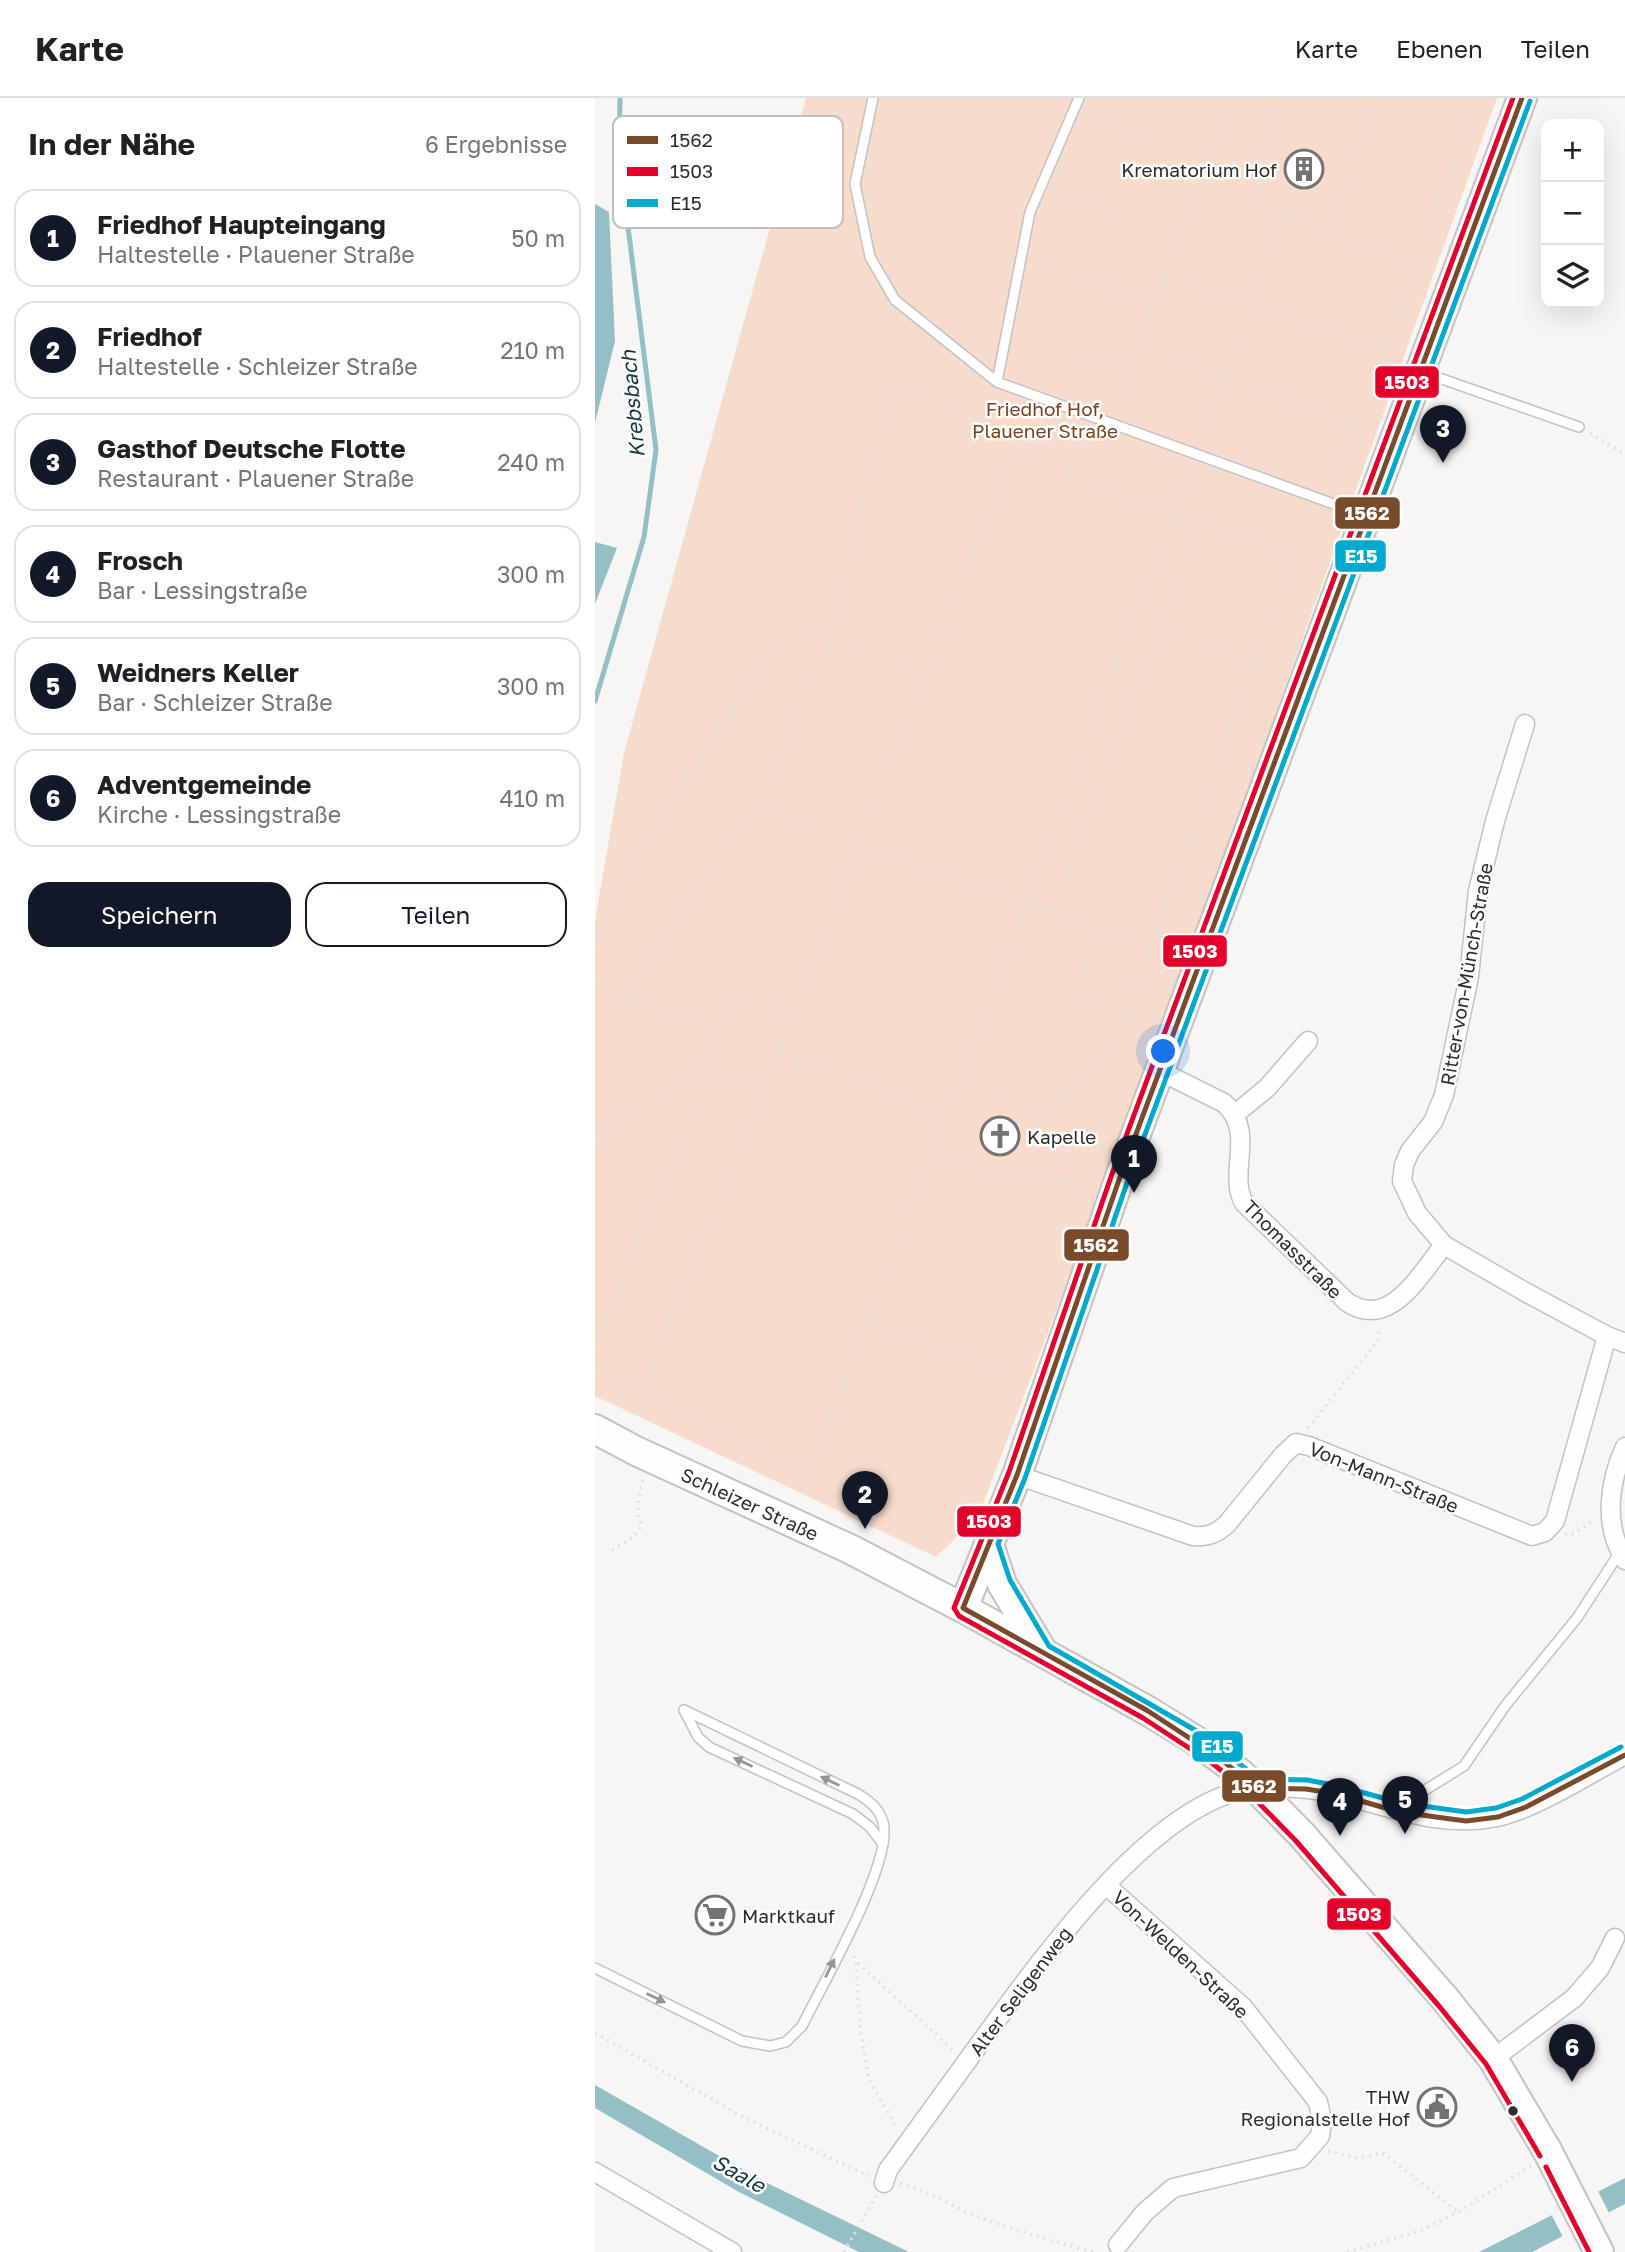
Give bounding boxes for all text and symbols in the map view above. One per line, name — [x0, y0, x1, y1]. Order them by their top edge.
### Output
text: Karte — [35, 29, 124, 68]
text: Karte — [1295, 34, 1358, 63]
text: Ebenen — [1396, 34, 1483, 63]
text: Teilen — [1521, 34, 1590, 63]
legend — [613, 116, 843, 228]
map controls — [1541, 119, 1604, 308]
button: + — [1541, 119, 1604, 182]
text: In der Nähe — [28, 126, 195, 162]
text: 1562 — [670, 128, 713, 151]
text: 6 Ergebnisse — [425, 130, 567, 158]
building icon: Krematorium Hof — [1283, 148, 1325, 190]
place label: Krematorium Hof — [1121, 158, 1277, 181]
text: 1503 — [670, 159, 713, 182]
button: − — [1541, 182, 1604, 245]
text: E15 — [670, 191, 702, 214]
text: Friedhof Haupteingang — [97, 209, 386, 240]
text: 1 — [47, 224, 59, 252]
text: 50 m — [511, 224, 565, 252]
text: Haltestelle · Plauener Straße — [97, 240, 415, 268]
button: layers — [1541, 245, 1604, 308]
text: Friedhof — [97, 321, 202, 352]
text: 2 — [46, 336, 60, 364]
text: 210 m — [500, 336, 565, 364]
water label: Krebsbach — [614, 348, 650, 459]
text: Haltestelle · Schleizer Straße — [97, 352, 418, 380]
line badge: 1503 — [1374, 365, 1440, 399]
text: 1503 — [1384, 370, 1430, 393]
park label: Friedhof Hof, Plauener Straße — [972, 397, 1118, 442]
pin: 3 — [1420, 405, 1466, 463]
text: Gasthof Deutsche Flotte — [97, 433, 406, 464]
text: 3 — [46, 448, 60, 476]
text: 240 m — [497, 448, 565, 476]
text: Restaurant · Plauener Straße — [97, 464, 414, 492]
line badge: 1562 — [1334, 496, 1401, 530]
text: 1562 — [1344, 501, 1390, 524]
line badge: E15 — [1334, 539, 1387, 573]
text: E15 — [1344, 544, 1378, 567]
text: Frosch — [97, 545, 183, 576]
text: 4 — [46, 560, 60, 588]
text: 300 m — [497, 560, 565, 588]
text: Bar · Lessingstraße — [97, 576, 308, 604]
text: Weidners Keller — [97, 657, 299, 688]
text: 5 — [46, 672, 60, 700]
text: 300 m — [497, 672, 565, 700]
text: Bar · Schleizer Straße — [97, 688, 332, 716]
text: Adventgemeinde — [97, 769, 311, 800]
text: 6 — [46, 784, 60, 812]
text: 410 m — [499, 784, 565, 812]
text: Kirche · Lessingstraße — [97, 800, 341, 828]
street label: Ritter-von-Münch-Straße — [1435, 861, 1497, 1087]
button: Speichern — [28, 882, 291, 947]
button: Teilen — [305, 882, 567, 947]
line badge: 1503 — [1162, 934, 1228, 968]
text: 1503 — [1172, 939, 1218, 962]
your location — [1146, 1034, 1180, 1068]
church icon: Kapelle — [979, 1115, 1021, 1157]
place label: Kapelle — [1027, 1125, 1096, 1148]
pin: 1 — [1111, 1135, 1157, 1193]
street label: Thomasstraße — [1239, 1195, 1347, 1303]
line badge: 1562 — [1063, 1228, 1130, 1262]
text: 1562 — [1073, 1233, 1119, 1256]
street label: Von-Mann-Straße — [1306, 1437, 1462, 1517]
street label: Schleizer Straße — [678, 1462, 822, 1545]
pin: 2 — [842, 1471, 888, 1529]
line badge: 1503 — [956, 1505, 1022, 1538]
text: 1503 — [966, 1509, 1012, 1532]
line badge: E15 — [1191, 1730, 1244, 1763]
text: E15 — [1200, 1734, 1234, 1757]
one-way arrow — [733, 1757, 753, 1768]
line badge: 1562 — [1221, 1769, 1287, 1803]
text: 1562 — [1231, 1774, 1277, 1797]
one-way arrow — [820, 1775, 840, 1786]
pin: 5 — [1382, 1776, 1428, 1834]
pin: 4 — [1317, 1778, 1363, 1836]
street label: Von-Welden-Straße — [1108, 1885, 1254, 2023]
supermarket icon: Marktkauf — [694, 1894, 736, 1936]
line badge: 1503 — [1326, 1897, 1392, 1931]
text: 1503 — [1336, 1902, 1382, 1925]
place label: Marktkauf — [742, 1904, 835, 1927]
street label: Alter Seligenweg — [964, 1922, 1076, 2060]
one-way arrow — [825, 1958, 836, 1978]
one-way arrow — [646, 1992, 666, 2003]
pin: 6 — [1549, 2024, 1595, 2082]
place label: THW Regionalstelle Hof — [1241, 2085, 1410, 2130]
public building icon: THW Regionalstelle Hof — [1416, 2086, 1458, 2128]
unlabelled marker — [1506, 2104, 1520, 2118]
water label: Saale — [708, 2148, 771, 2199]

